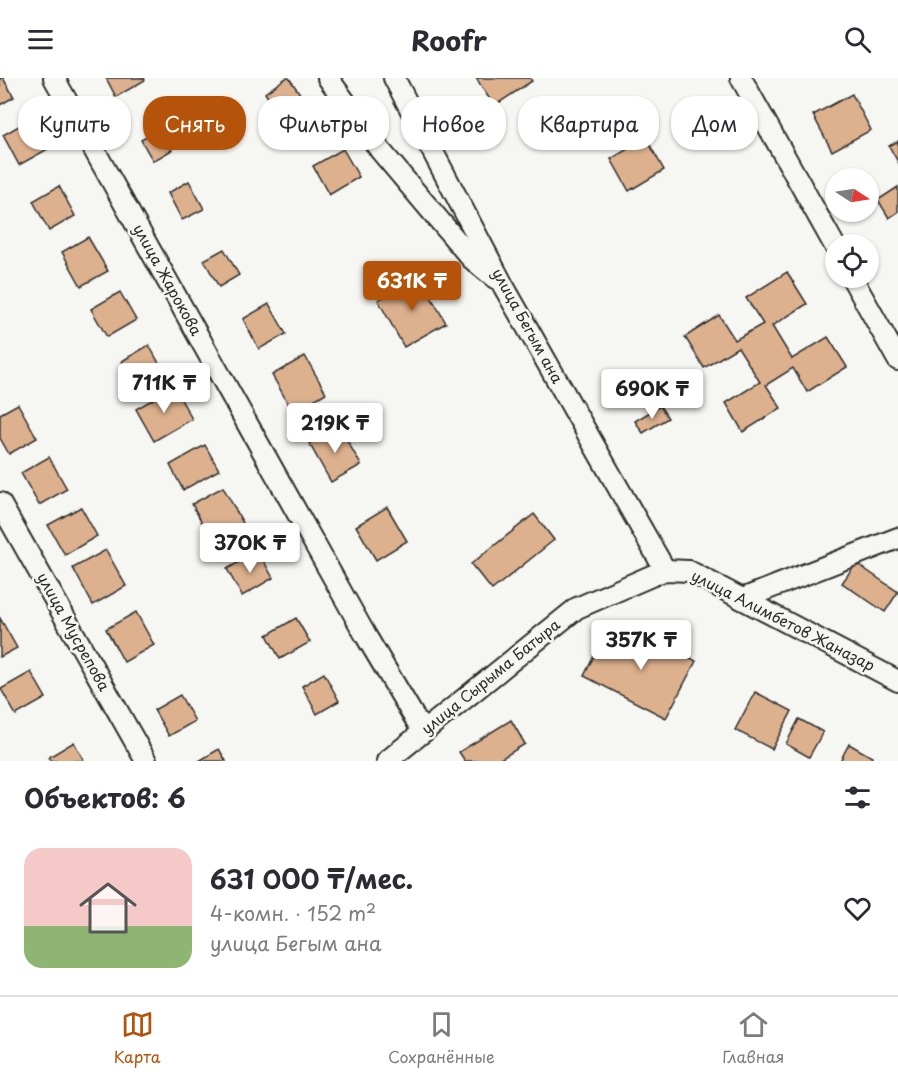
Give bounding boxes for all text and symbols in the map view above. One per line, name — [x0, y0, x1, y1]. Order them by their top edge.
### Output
text: Roofr — [411, 19, 487, 60]
icon: menu — [24, 23, 57, 56]
icon: search — [841, 23, 874, 56]
chip: Купить — [18, 96, 131, 150]
chip: Снять — [143, 96, 246, 150]
chip: Фильтры — [258, 96, 389, 150]
chip: Новое — [401, 96, 506, 150]
chip: Квартира — [518, 96, 659, 150]
chip: Дом — [671, 96, 758, 150]
north arrow — [825, 168, 879, 222]
map controls — [825, 168, 879, 288]
street label: улица Жарокова — [128, 219, 209, 340]
button: locate — [825, 234, 879, 288]
pin: 631K ₸ — [363, 261, 461, 312]
street label: улица Бегым ана — [487, 263, 570, 388]
text: 631K ₸ — [377, 265, 447, 295]
pin: 711K ₸ — [115, 363, 213, 414]
text: 711K ₸ — [132, 367, 196, 397]
pin: 690K ₸ — [603, 369, 701, 420]
text: 690K ₸ — [615, 373, 689, 403]
pin: 219K ₸ — [286, 403, 384, 454]
text: 219K ₸ — [301, 407, 369, 437]
pin: 370K ₸ — [201, 523, 299, 574]
text: 370K ₸ — [214, 527, 286, 557]
street label: улица Алимбетов Жаназар — [688, 563, 880, 676]
street label: улица Мусрепова — [32, 568, 117, 695]
street label: улица Сырыма Батыра — [416, 612, 565, 739]
pin: 357K ₸ — [592, 620, 690, 671]
text: 357K ₸ — [605, 624, 677, 654]
text: Объектов: 6 — [24, 778, 186, 817]
icon: filters — [841, 781, 874, 814]
text: 631 000 ₸/мес. — [210, 859, 413, 898]
icon: home — [72, 872, 144, 944]
icon: heart — [841, 892, 874, 925]
text: 4-комн. · 152 m² — [210, 898, 376, 928]
text: улица Бегым ана — [210, 928, 382, 958]
tab: Карта — [114, 1008, 161, 1068]
tab: Сохранённые — [388, 1008, 495, 1068]
tab: Главная — [722, 1008, 784, 1068]

